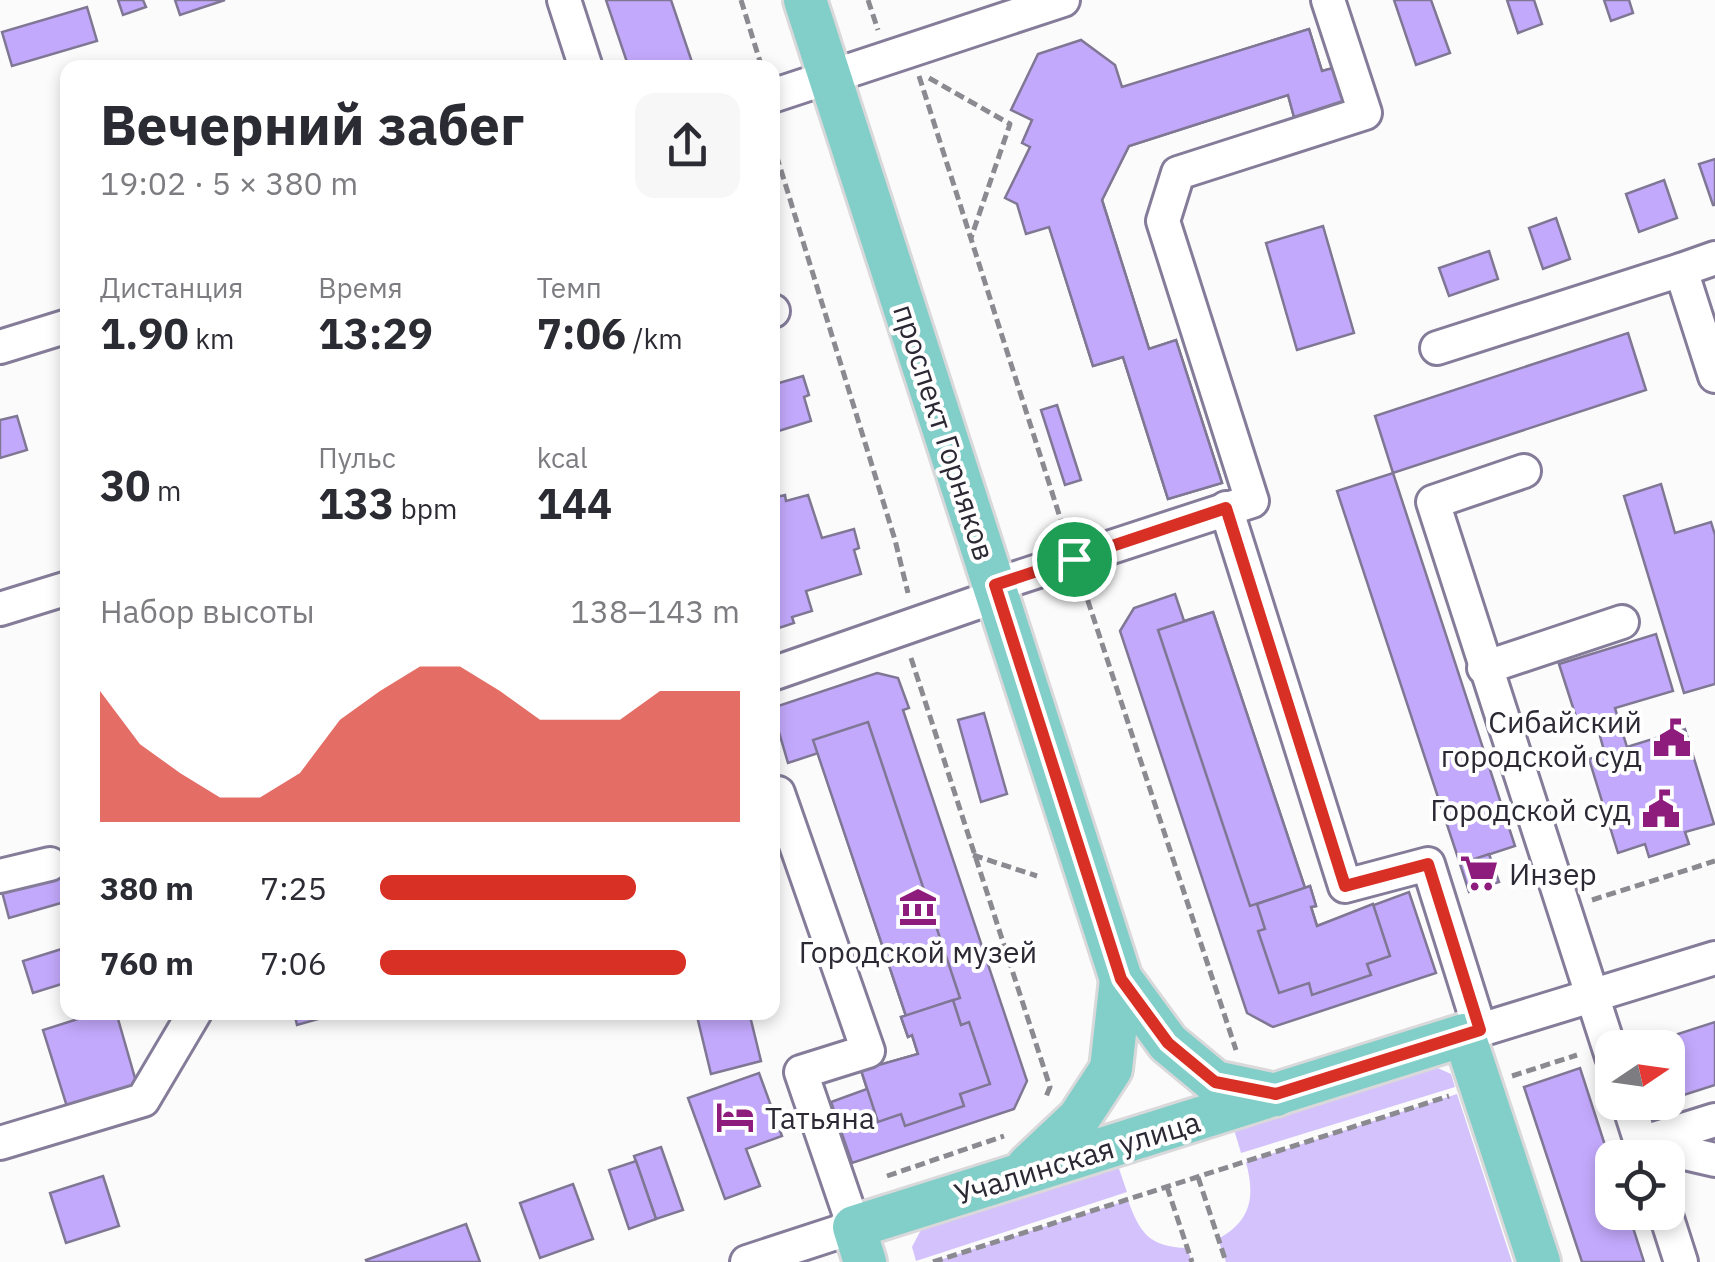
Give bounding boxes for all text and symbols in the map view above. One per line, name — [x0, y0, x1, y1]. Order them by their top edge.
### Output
text: Вечерний забег — [100, 89, 524, 160]
button: share — [635, 93, 740, 198]
text: 19:02 · 5 × 380 m — [100, 162, 358, 204]
text: Дистанция — [100, 269, 244, 306]
text: Время — [318, 269, 403, 306]
text: Темп — [537, 269, 602, 306]
street label: проспект Горняков — [885, 299, 1005, 565]
text: 1.90 — [100, 306, 189, 361]
text: 13:29 — [318, 306, 433, 361]
text: 7:06 — [537, 306, 626, 361]
text: km — [189, 320, 234, 357]
text: /km — [626, 320, 683, 357]
text: Пульс — [318, 439, 396, 476]
text: kcal — [537, 439, 588, 476]
text: 30 — [100, 458, 150, 513]
text: m — [150, 472, 181, 509]
text: 133 — [318, 476, 394, 531]
text: 144 — [537, 476, 612, 531]
text: bpm — [394, 490, 457, 527]
pin — [1032, 517, 1117, 602]
icon: arrive — [1047, 532, 1102, 587]
text: Набор высоты — [100, 590, 315, 632]
text: 138–143 m — [570, 590, 740, 632]
place label: Сибайский городской суд — [1441, 702, 1642, 775]
public building icon: Сибайский городской суд — [1651, 717, 1693, 759]
public building icon: Городской суд — [1640, 788, 1682, 830]
place label: Городской суд — [1430, 790, 1631, 829]
supermarket icon: Инзер — [1458, 852, 1500, 894]
place label: Инзер — [1509, 854, 1597, 893]
text: 380 m — [100, 867, 194, 909]
text: 7:25 — [260, 867, 327, 909]
museum icon: Городской музей — [897, 886, 939, 928]
place label: Городской музей — [799, 932, 1037, 971]
text: 760 m — [100, 942, 194, 984]
text: 7:06 — [260, 942, 327, 984]
north arrow — [1595, 1030, 1685, 1120]
map controls — [1595, 1030, 1685, 1230]
hotel icon: Татьяна — [714, 1096, 756, 1138]
place label: Татьяна — [765, 1098, 875, 1137]
street label: Учалинская улица — [949, 1101, 1205, 1213]
button: locate — [1595, 1140, 1685, 1230]

